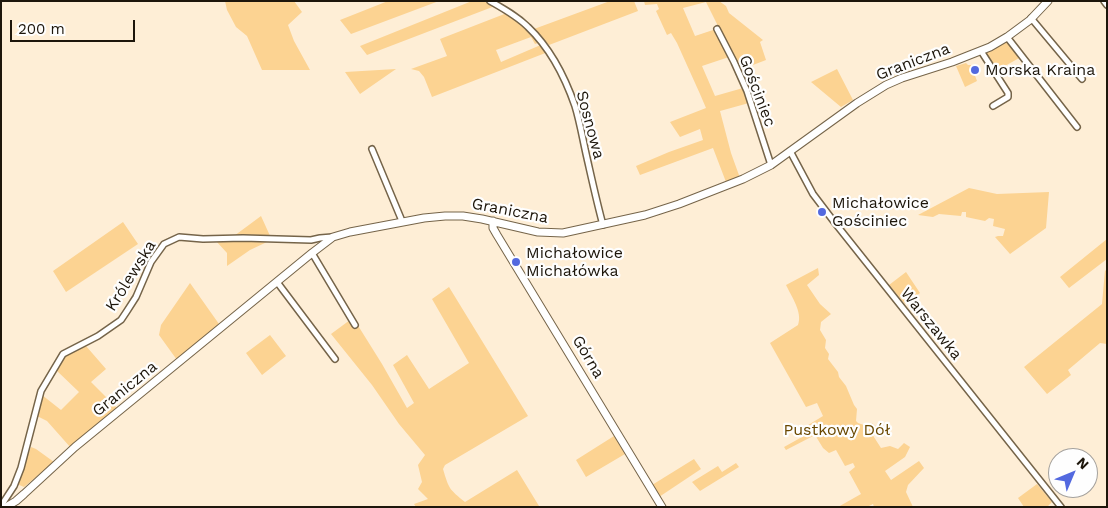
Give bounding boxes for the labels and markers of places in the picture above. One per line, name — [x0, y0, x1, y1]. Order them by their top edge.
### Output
place label: Morska Kraina — [985, 60, 1095, 80]
marker: Morska Kraina — [969, 64, 981, 76]
place label: Michałowice Gościniec — [832, 193, 929, 231]
marker: Michałowice Gościniec — [816, 206, 828, 218]
place label: Michałowice Michałówka — [526, 243, 623, 281]
marker: Michałowice Michałówka — [510, 256, 522, 268]

